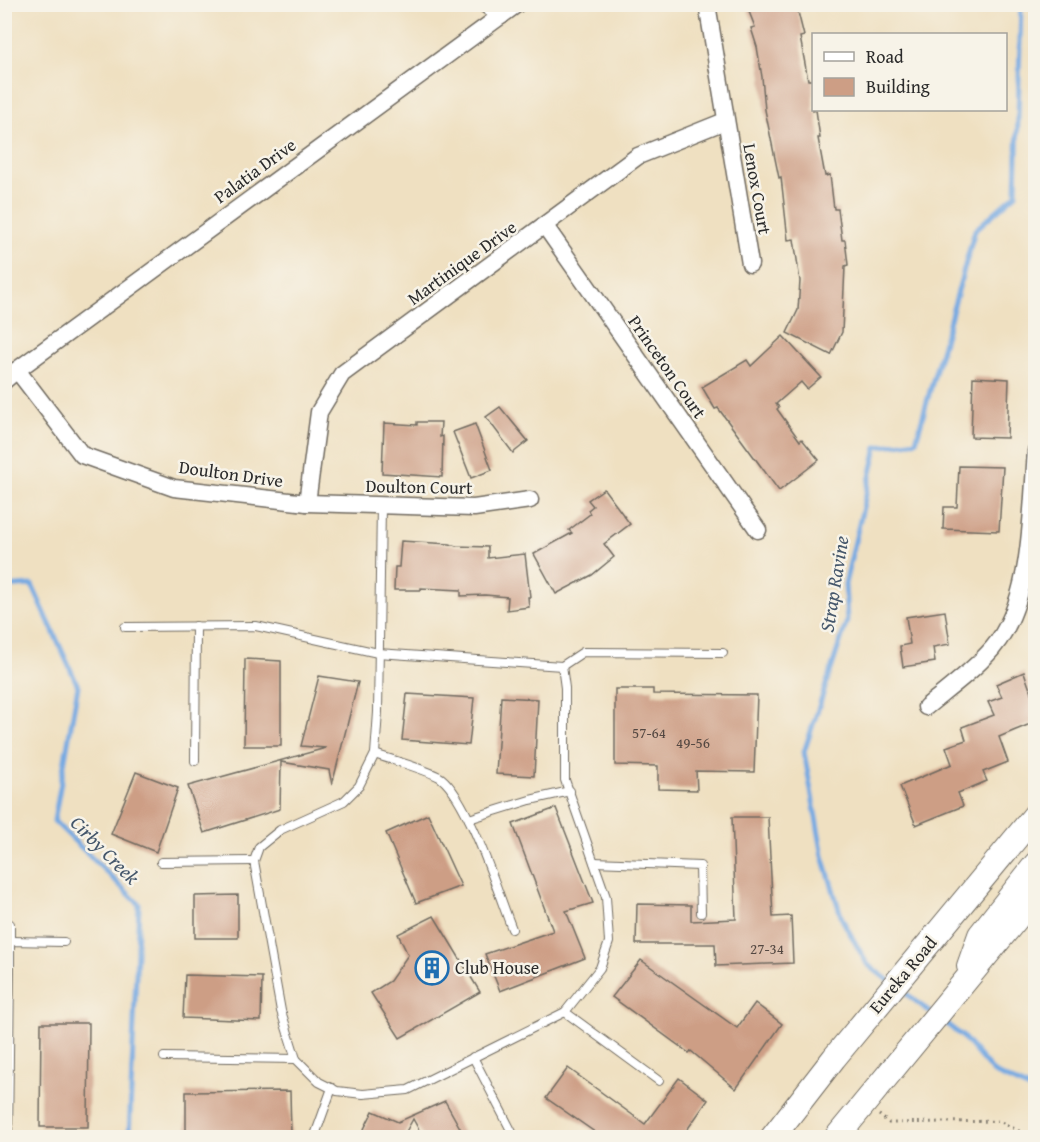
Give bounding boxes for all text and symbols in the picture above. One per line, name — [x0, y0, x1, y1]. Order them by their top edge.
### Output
legend — [812, 33, 1007, 111]
text: Road — [866, 43, 904, 70]
text: Building — [866, 73, 930, 100]
street label: Palatia Drive — [208, 131, 301, 210]
street label: Lenox Court — [736, 141, 779, 237]
street label: Martinique Drive — [401, 214, 522, 312]
street label: Princeton Court — [622, 310, 713, 424]
street label: Doulton Drive — [177, 453, 285, 494]
street label: Doulton Court — [365, 472, 473, 501]
water label: Strap Ravine — [812, 534, 855, 634]
house number: 57-64 — [632, 722, 666, 743]
house number: 49-56 — [676, 732, 710, 753]
water label: Cirby Creek — [64, 809, 147, 891]
street label: Eureka Road — [862, 930, 943, 1019]
house number: 27-34 — [750, 938, 784, 959]
building icon: Club House — [414, 950, 450, 986]
place label: Club House — [455, 954, 539, 981]

